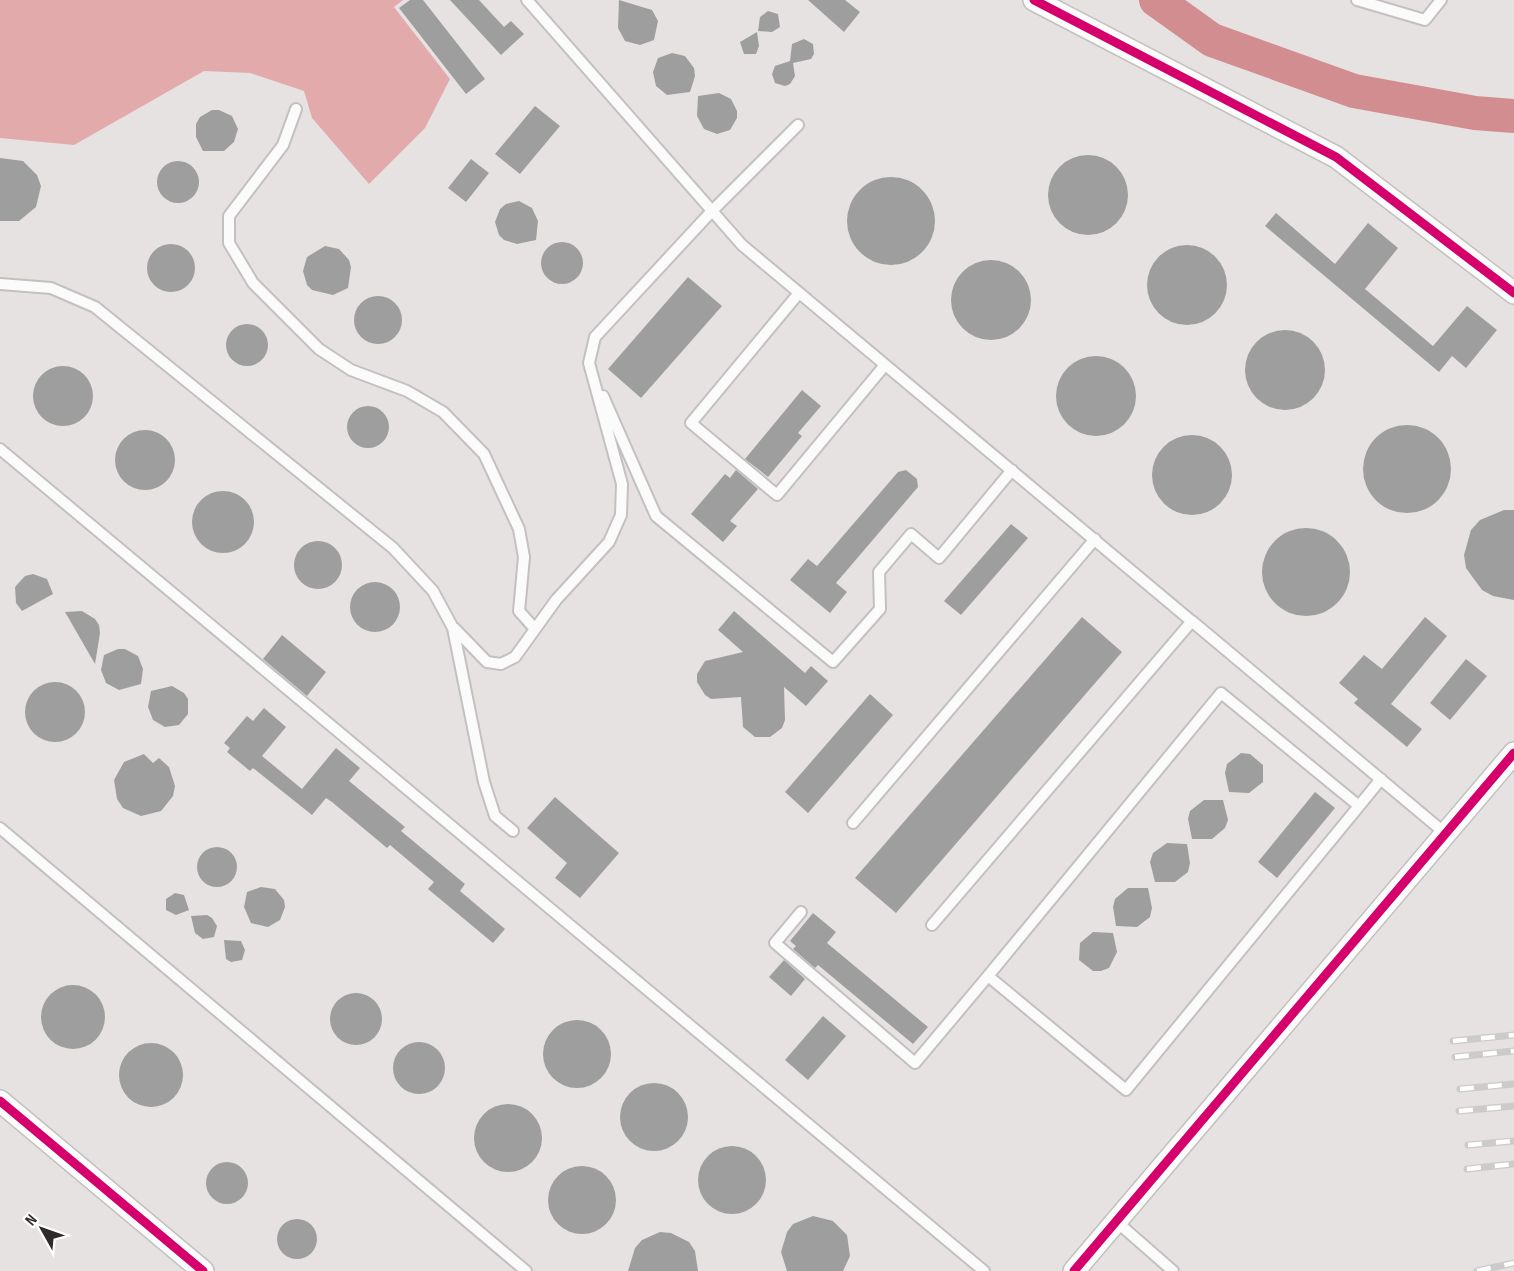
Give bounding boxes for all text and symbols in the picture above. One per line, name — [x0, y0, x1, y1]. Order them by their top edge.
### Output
north arrow — [12, 1199, 72, 1259]
text: N — [22, 1211, 42, 1230]

